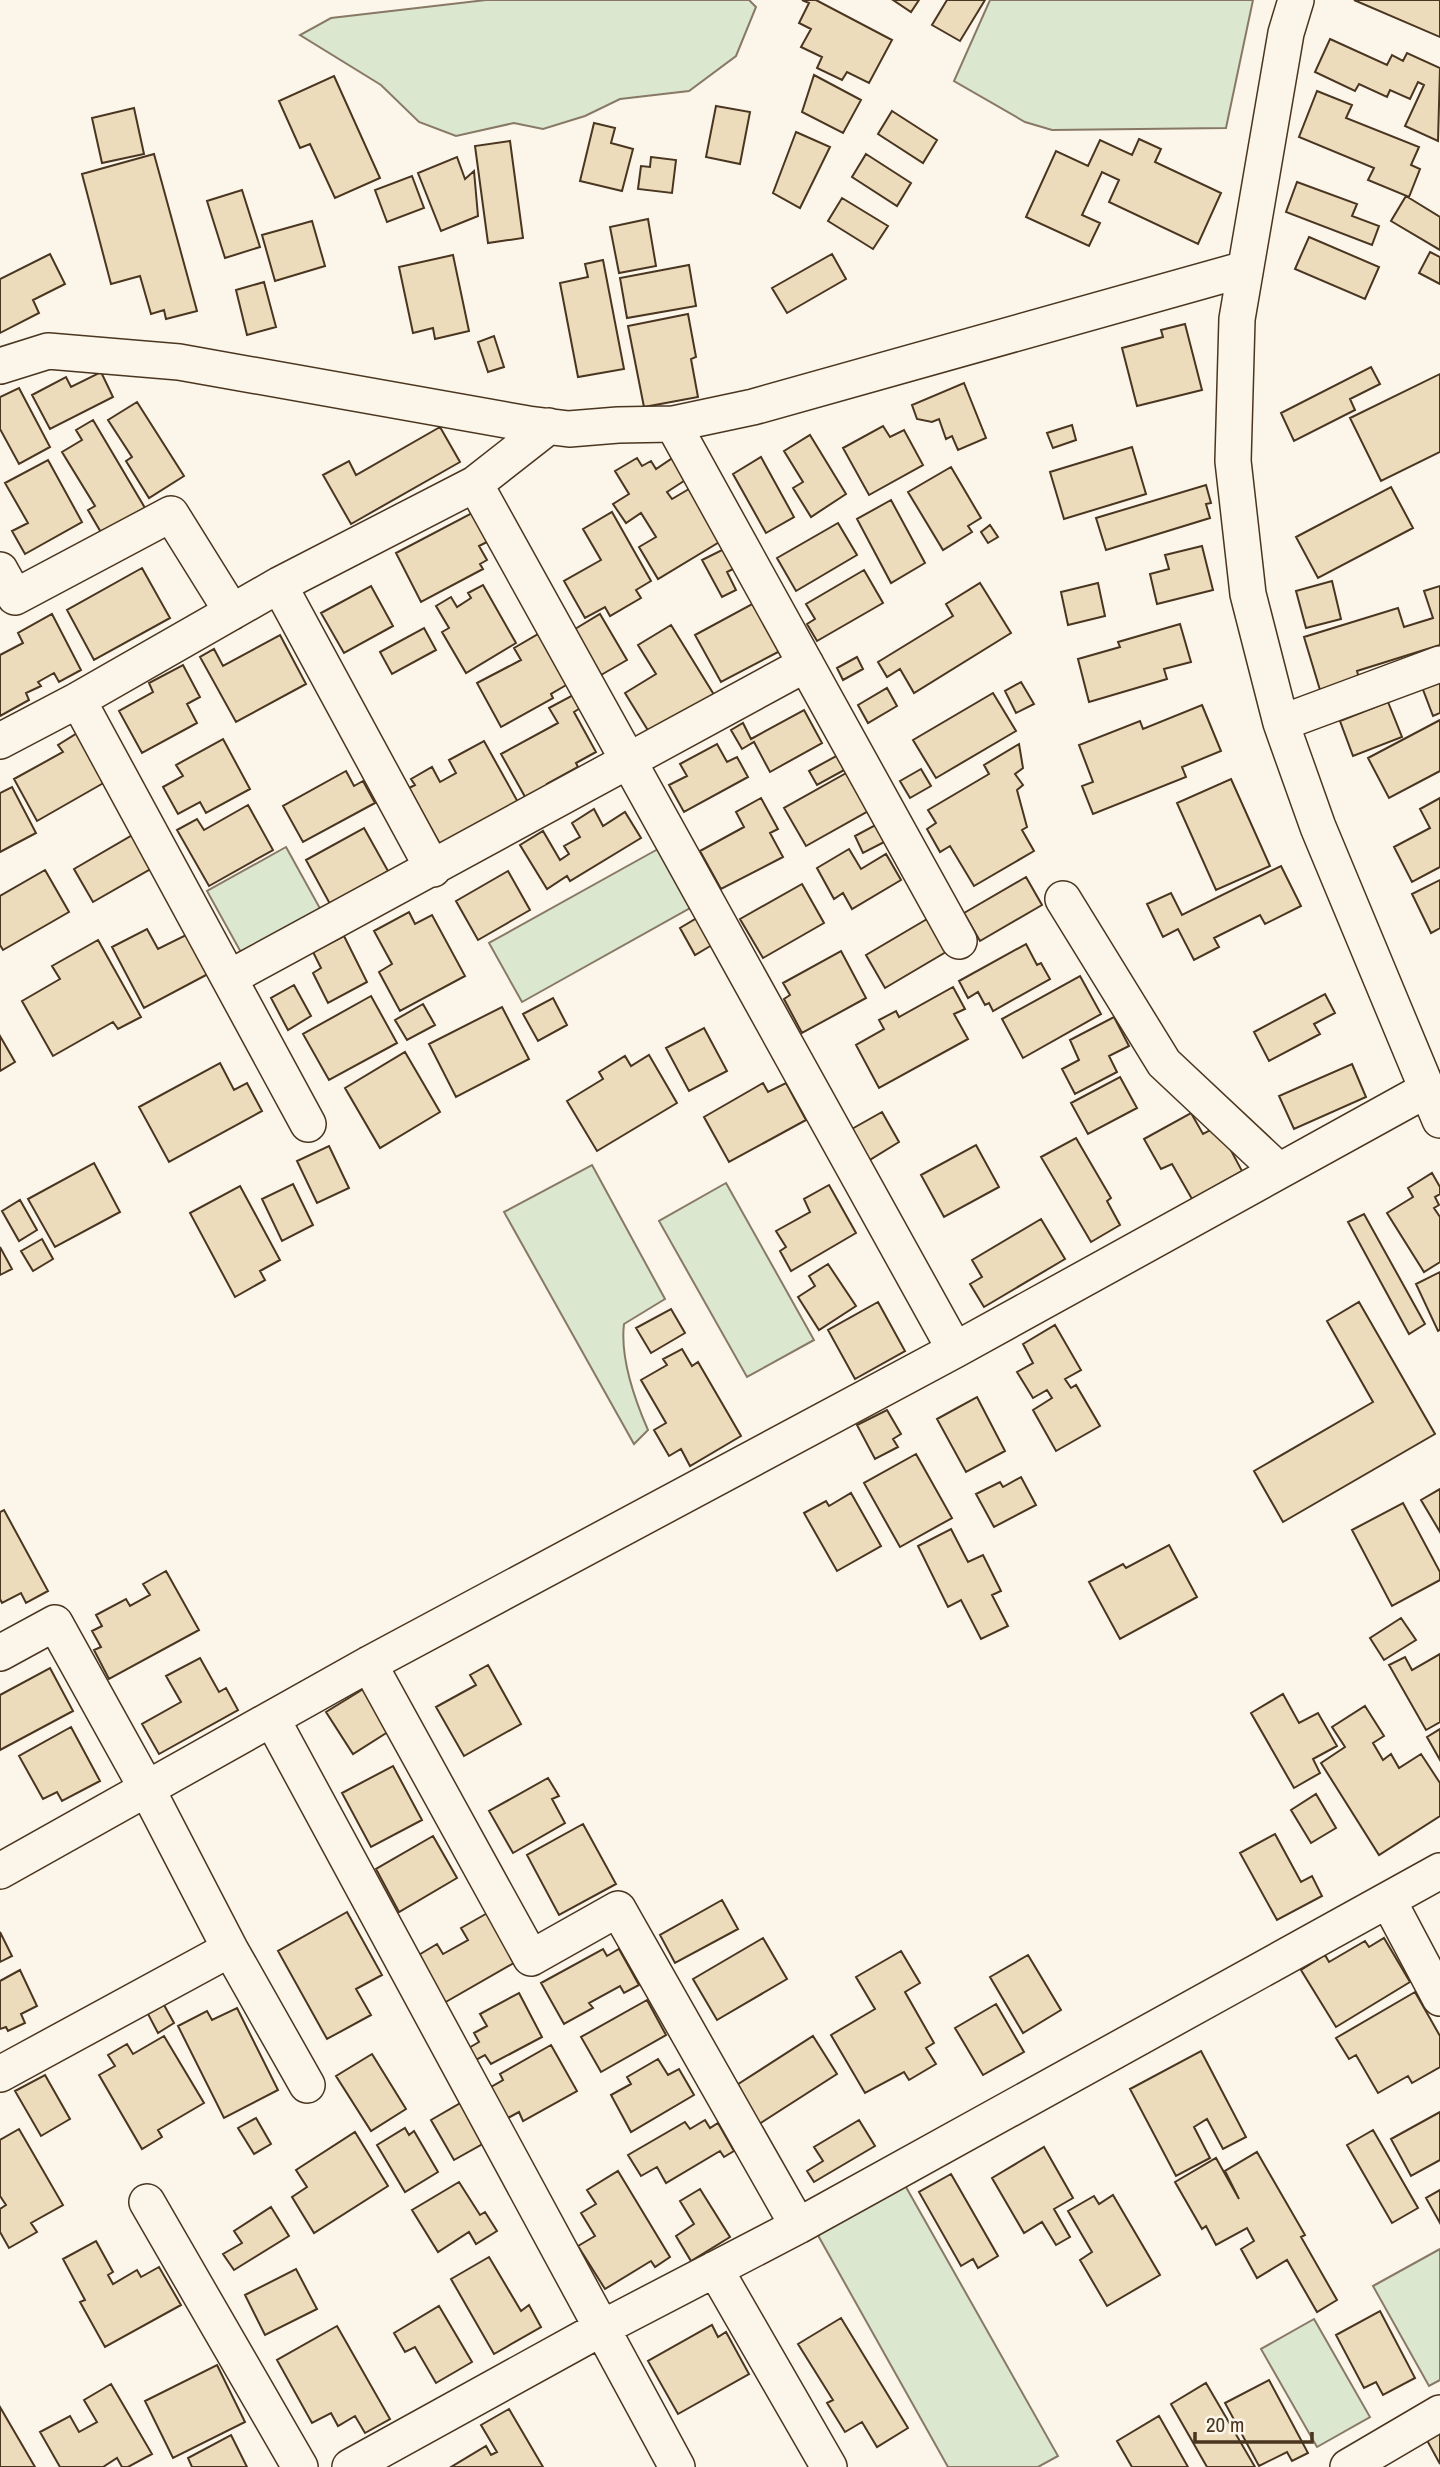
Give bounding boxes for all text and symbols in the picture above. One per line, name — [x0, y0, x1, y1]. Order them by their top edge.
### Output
scale bar — [1195, 2400, 1312, 2444]
text: 20 m — [1206, 2410, 1244, 2439]

